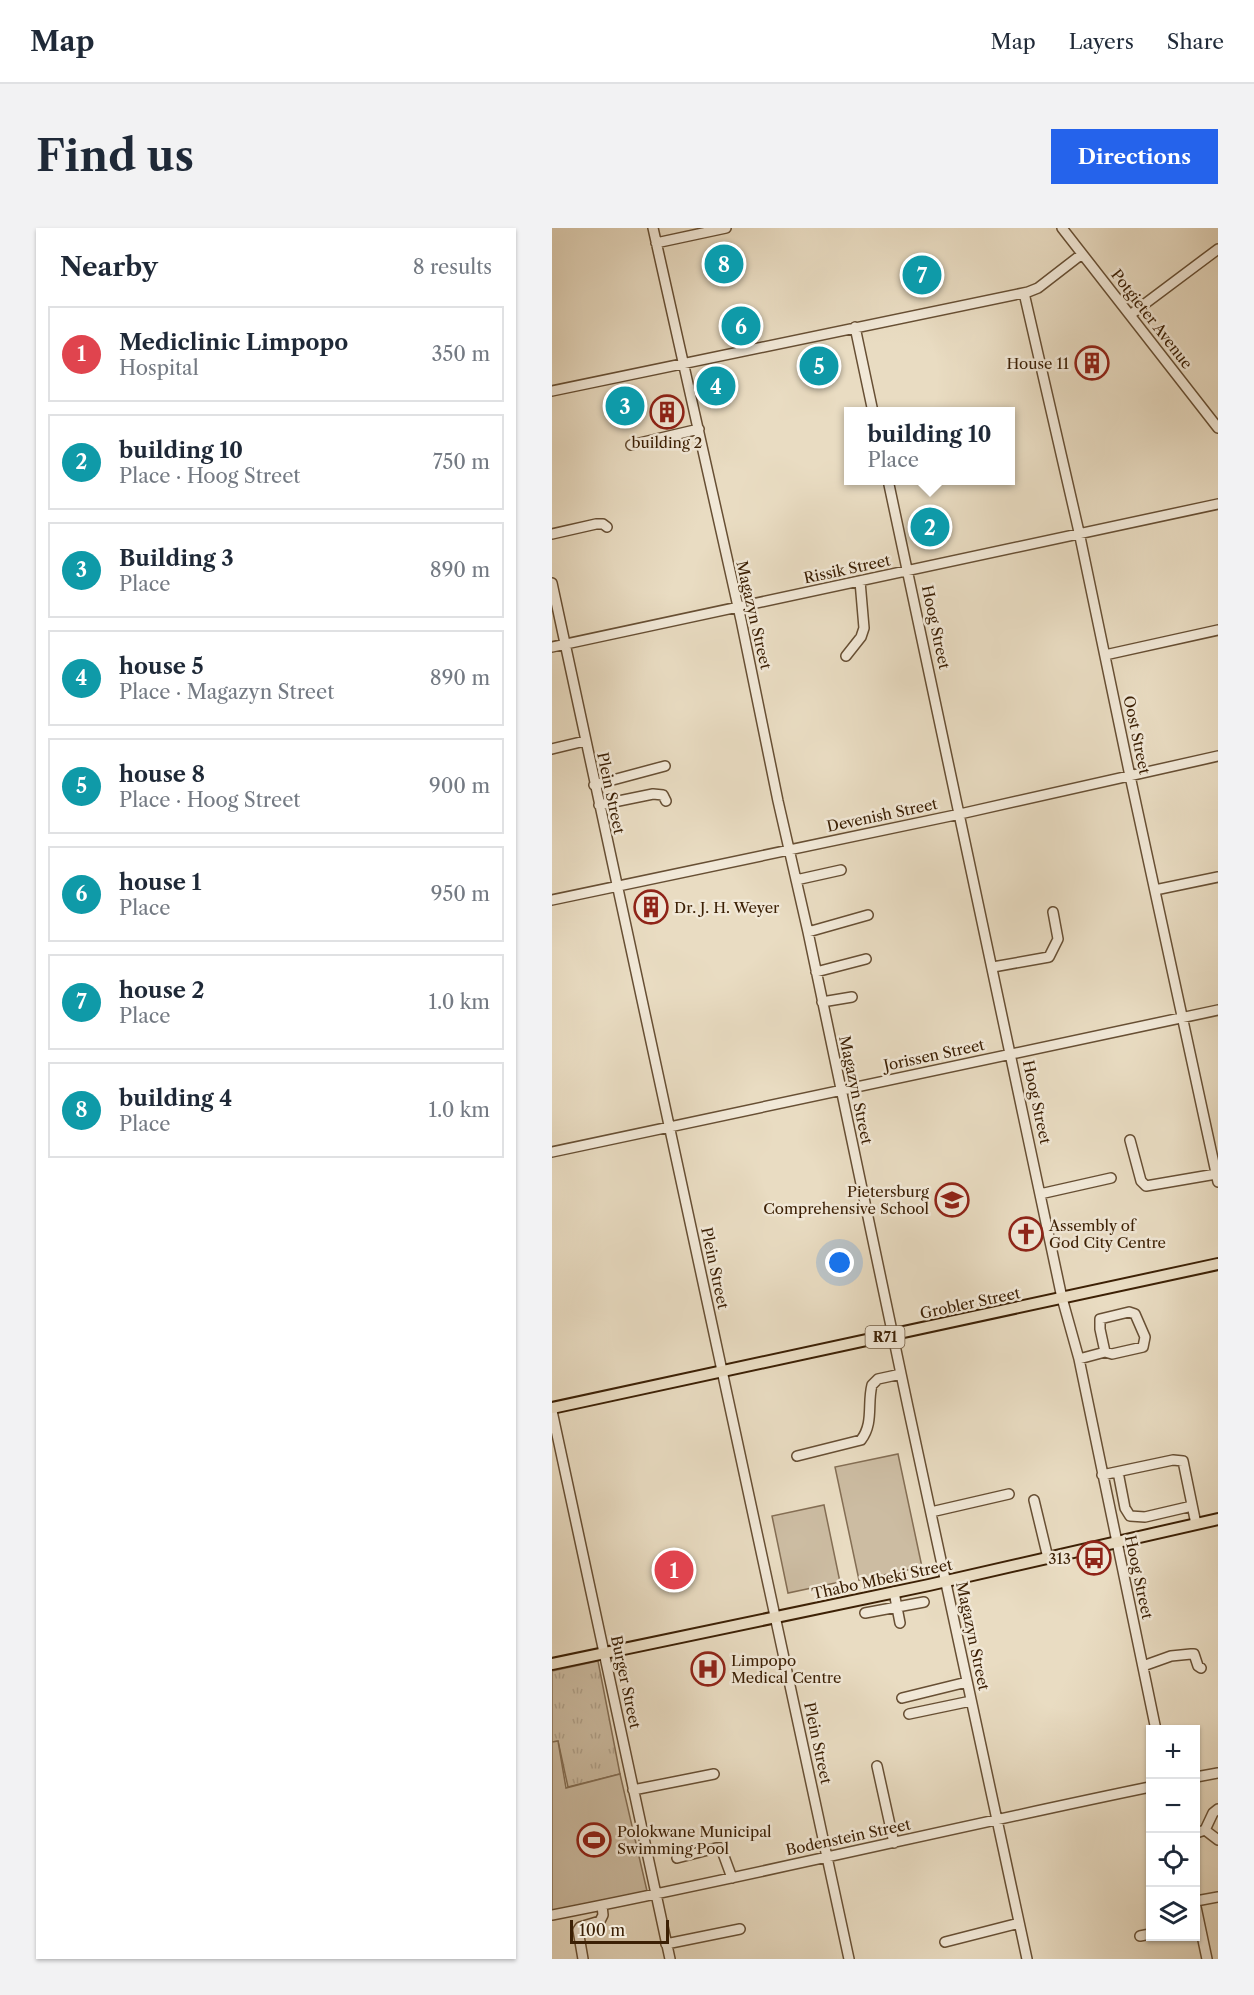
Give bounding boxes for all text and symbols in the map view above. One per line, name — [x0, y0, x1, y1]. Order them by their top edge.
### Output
text: Map — [30, 24, 94, 58]
text: Map — [991, 29, 1036, 54]
text: Layers — [1069, 29, 1134, 54]
text: Share — [1167, 29, 1224, 54]
button: Directions — [1051, 129, 1218, 184]
text: Find us — [36, 130, 194, 182]
pin: 8 — [704, 242, 744, 286]
text: Nearby — [60, 251, 158, 283]
pin: 7 — [902, 252, 941, 298]
text: 8 results — [413, 255, 492, 279]
street label: Potgieter Avenue — [1107, 265, 1197, 373]
pin: 6 — [722, 304, 760, 348]
text: Mediclinic Limpopo — [119, 329, 348, 356]
text: 1 — [77, 342, 86, 366]
text: 350 m — [432, 342, 490, 366]
pin: 5 — [800, 344, 838, 388]
building icon: House 11 — [1074, 345, 1110, 381]
place label: House 11 — [1007, 354, 1070, 373]
text: Hospital — [119, 356, 199, 380]
pin: 4 — [696, 364, 736, 408]
pin: 3 — [606, 384, 644, 429]
building icon: building 2 — [649, 394, 685, 430]
popup — [844, 407, 1015, 485]
text: building 10 — [867, 421, 992, 448]
place label: building 2 — [632, 433, 702, 452]
text: building 10 — [119, 437, 243, 464]
text: Place — [867, 448, 919, 472]
text: 2 — [76, 450, 87, 474]
text: 750 m — [433, 450, 490, 474]
text: Place · Hoog Street — [119, 464, 300, 488]
pin: 2 — [910, 504, 950, 550]
text: Building 3 — [119, 545, 234, 572]
street label: Rissik Street — [802, 550, 893, 587]
text: 3 — [76, 558, 87, 582]
text: 890 m — [430, 558, 490, 582]
street label: Magazyn Street — [732, 559, 776, 672]
text: Place — [119, 572, 170, 596]
street label: Hoog Street — [918, 583, 954, 671]
text: house 5 — [119, 653, 204, 680]
text: 4 — [76, 666, 87, 690]
text: 890 m — [430, 666, 490, 690]
text: Place · Magazyn Street — [119, 680, 334, 704]
street label: Oost Street — [1119, 694, 1155, 777]
street label: Plein Street — [593, 750, 629, 836]
text: house 8 — [119, 761, 205, 788]
text: 5 — [76, 774, 87, 798]
text: 900 m — [429, 774, 490, 798]
text: Place · Hoog Street — [119, 788, 300, 812]
street label: Devenish Street — [825, 794, 940, 836]
text: house 1 — [119, 869, 201, 896]
text: 6 — [76, 882, 87, 906]
text: 950 m — [431, 882, 490, 906]
building icon: Dr. J. H. Weyer — [633, 889, 669, 925]
text: Place — [119, 896, 170, 920]
place label: Dr. J. H. Weyer — [674, 898, 780, 917]
text: house 2 — [119, 977, 205, 1004]
text: 7 — [76, 990, 87, 1014]
text: 1.0 km — [429, 990, 490, 1014]
text: Place — [119, 1004, 170, 1028]
street label: Magazyn Street — [835, 1034, 877, 1147]
street label: Jorissen Street — [880, 1035, 987, 1075]
street label: Hoog Street — [1019, 1058, 1055, 1146]
text: building 4 — [119, 1085, 232, 1112]
text: 8 — [75, 1098, 88, 1122]
text: 1.0 km — [429, 1098, 490, 1122]
text: Place — [119, 1112, 170, 1136]
place label: Pietersburg Comprehensive School — [763, 1182, 930, 1218]
school or university icon: Pietersburg Comprehensive School — [934, 1182, 970, 1218]
church icon: Assembly of God City Centre — [1008, 1216, 1044, 1252]
place label: Assembly of God City Centre — [1048, 1216, 1166, 1252]
street label: Plein Street — [697, 1225, 733, 1311]
your location — [825, 1248, 854, 1277]
street label: Grobler Street — [918, 1283, 1022, 1323]
road number: R71 — [866, 1326, 904, 1348]
street label: Hoog Street — [1121, 1533, 1157, 1621]
bus stop icon: 313 — [1076, 1540, 1112, 1576]
pin: 1 — [654, 1548, 694, 1592]
place label: 313 — [1048, 1549, 1071, 1568]
street label: Thabo Mbeki Street — [810, 1555, 955, 1603]
street label: Magazyn Street — [952, 1580, 994, 1693]
street label: Burger Street — [607, 1634, 645, 1731]
hospital icon: Limpopo Medical Centre — [690, 1651, 726, 1687]
place label: Limpopo Medical Centre — [731, 1651, 841, 1687]
street label: Plein Street — [800, 1700, 836, 1786]
map controls — [1146, 1725, 1200, 1941]
button: + — [1146, 1725, 1200, 1779]
button: − — [1146, 1779, 1200, 1833]
street label: Bodenstein Street — [784, 1814, 913, 1860]
sports icon: Polokwane Municipal Swimming Pool — [576, 1822, 612, 1858]
place label: Polokwane Municipal Swimming Pool — [617, 1822, 772, 1858]
button: locate — [1146, 1833, 1200, 1887]
button: layers — [1146, 1887, 1200, 1941]
scale bar — [570, 1917, 669, 1944]
text: 100 m — [579, 1920, 625, 1940]

